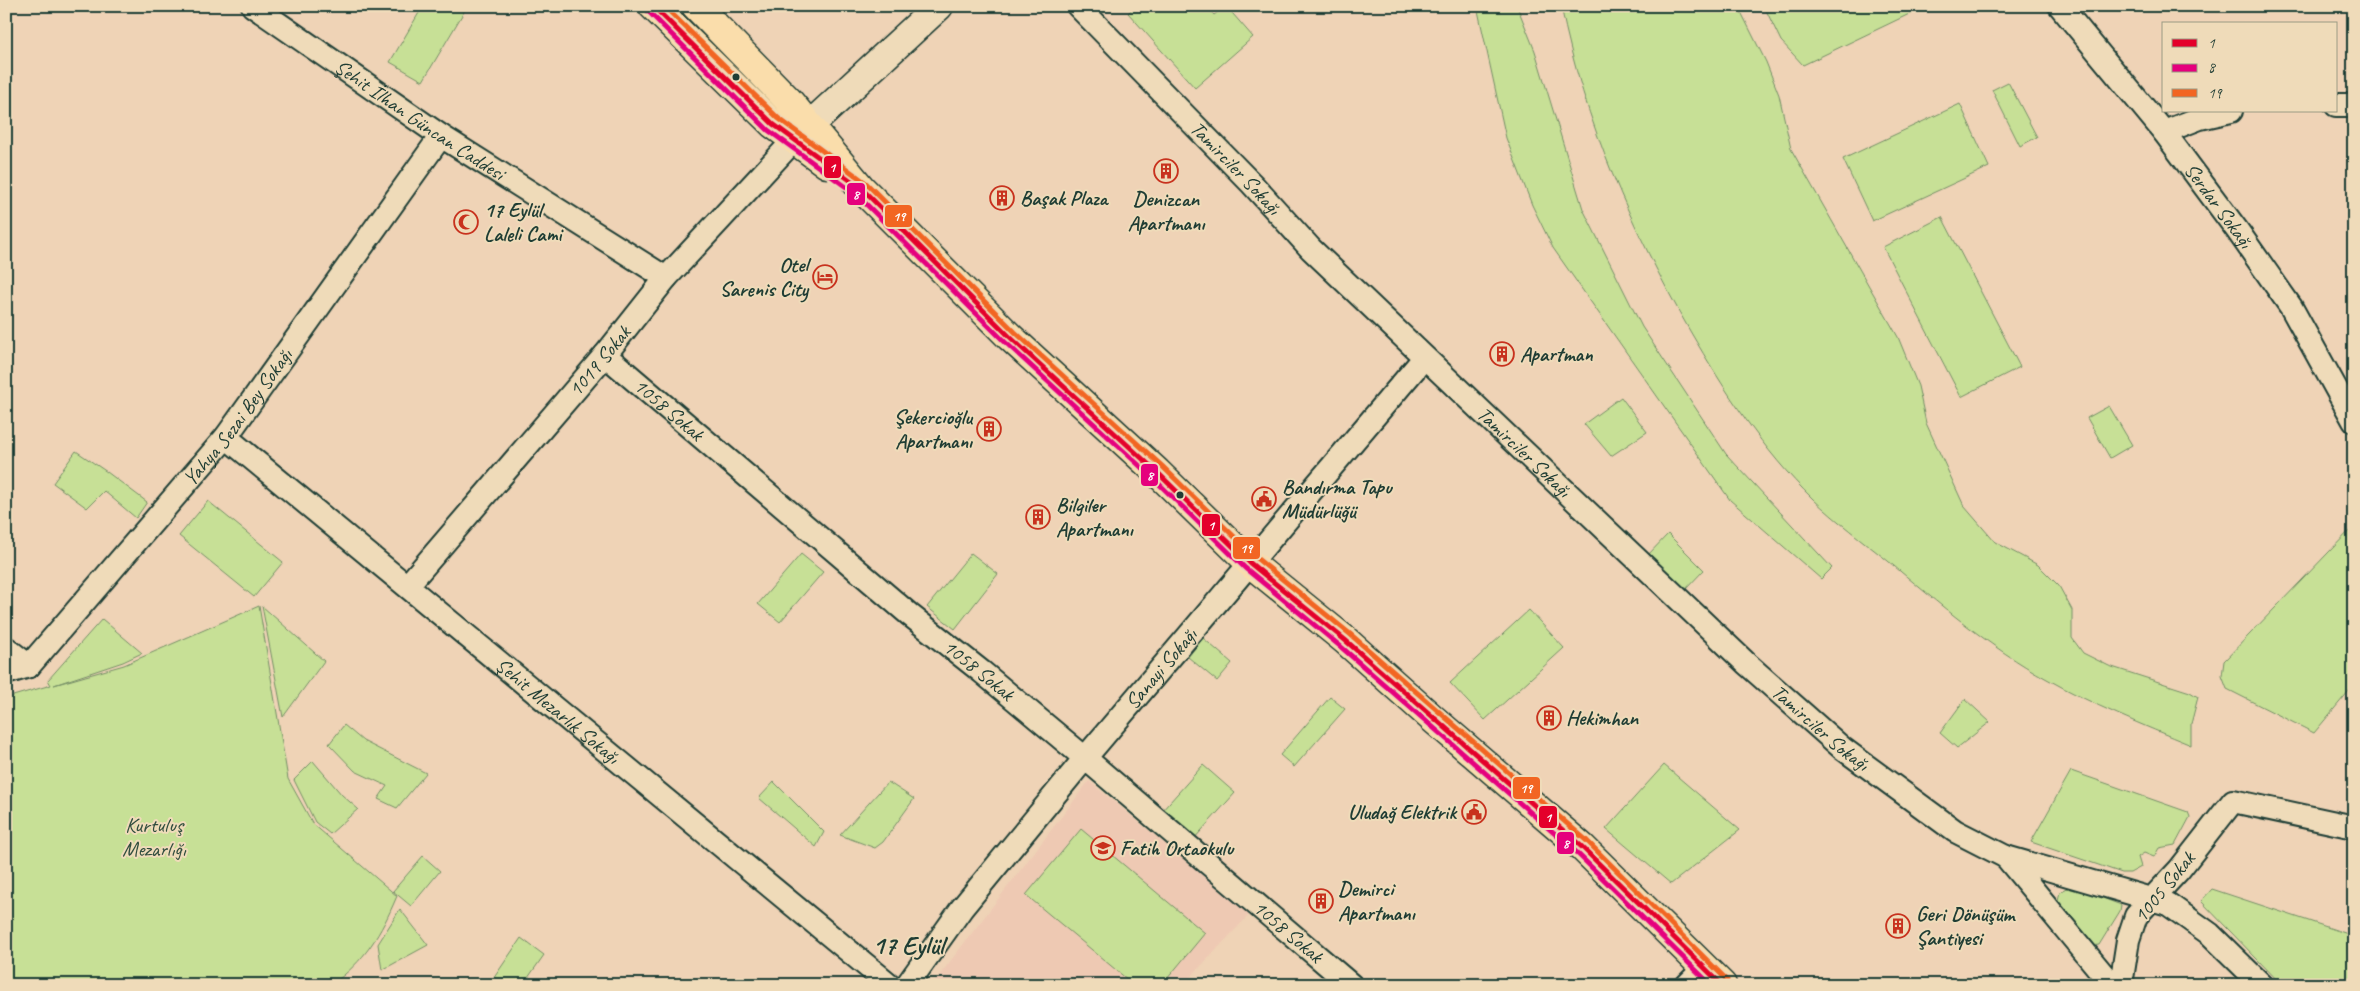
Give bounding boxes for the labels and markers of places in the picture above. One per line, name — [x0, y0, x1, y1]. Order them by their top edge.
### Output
unlabelled marker — [731, 72, 741, 82]
building icon: Denizcan Apartmanı — [1153, 158, 1179, 184]
building icon: Başak Plaza — [989, 185, 1015, 211]
place label: Başak Plaza — [1020, 185, 1110, 211]
place label: Denizcan Apartmanı — [1128, 186, 1206, 236]
place label: 17 Eylül Laleli Cami — [484, 197, 564, 247]
mosque icon: 17 Eylül Laleli Cami — [453, 209, 479, 235]
place label: Otel Sarenis City — [719, 252, 812, 303]
hotel icon: Otel Sarenis City — [812, 264, 838, 290]
building icon: Apartman — [1489, 341, 1515, 367]
place label: Apartman — [1520, 341, 1593, 367]
place label: Şekercioğlu Apartmanı — [894, 404, 974, 454]
building icon: Şekercioğlu Apartmanı — [976, 416, 1002, 442]
place label: Bandırma Tapu Müdürlüğü — [1282, 474, 1394, 524]
public building icon: Bandırma Tapu Müdürlüğü — [1251, 486, 1277, 512]
unlabelled marker — [1175, 490, 1185, 500]
place label: Bilgiler Apartmanı — [1056, 492, 1135, 542]
building icon: Bilgiler Apartmanı — [1025, 504, 1051, 530]
building icon: Hekimhan — [1536, 705, 1562, 731]
place label: Hekimhan — [1566, 705, 1639, 731]
place label: Uludağ Elektrik — [1348, 799, 1458, 825]
public building icon: Uludağ Elektrik — [1461, 799, 1487, 825]
school or university icon: Fatih Ortaokulu — [1090, 835, 1116, 861]
place label: Fatih Ortaokulu — [1120, 835, 1235, 861]
place label: Demirci Apartmanı — [1338, 876, 1417, 926]
building icon: Demirci Apartmanı — [1308, 888, 1334, 914]
place label: Geri Dönüşüm Şantiyesi — [1916, 901, 2016, 951]
building icon: Geri Dönüşüm Şantiyesi — [1885, 913, 1911, 939]

